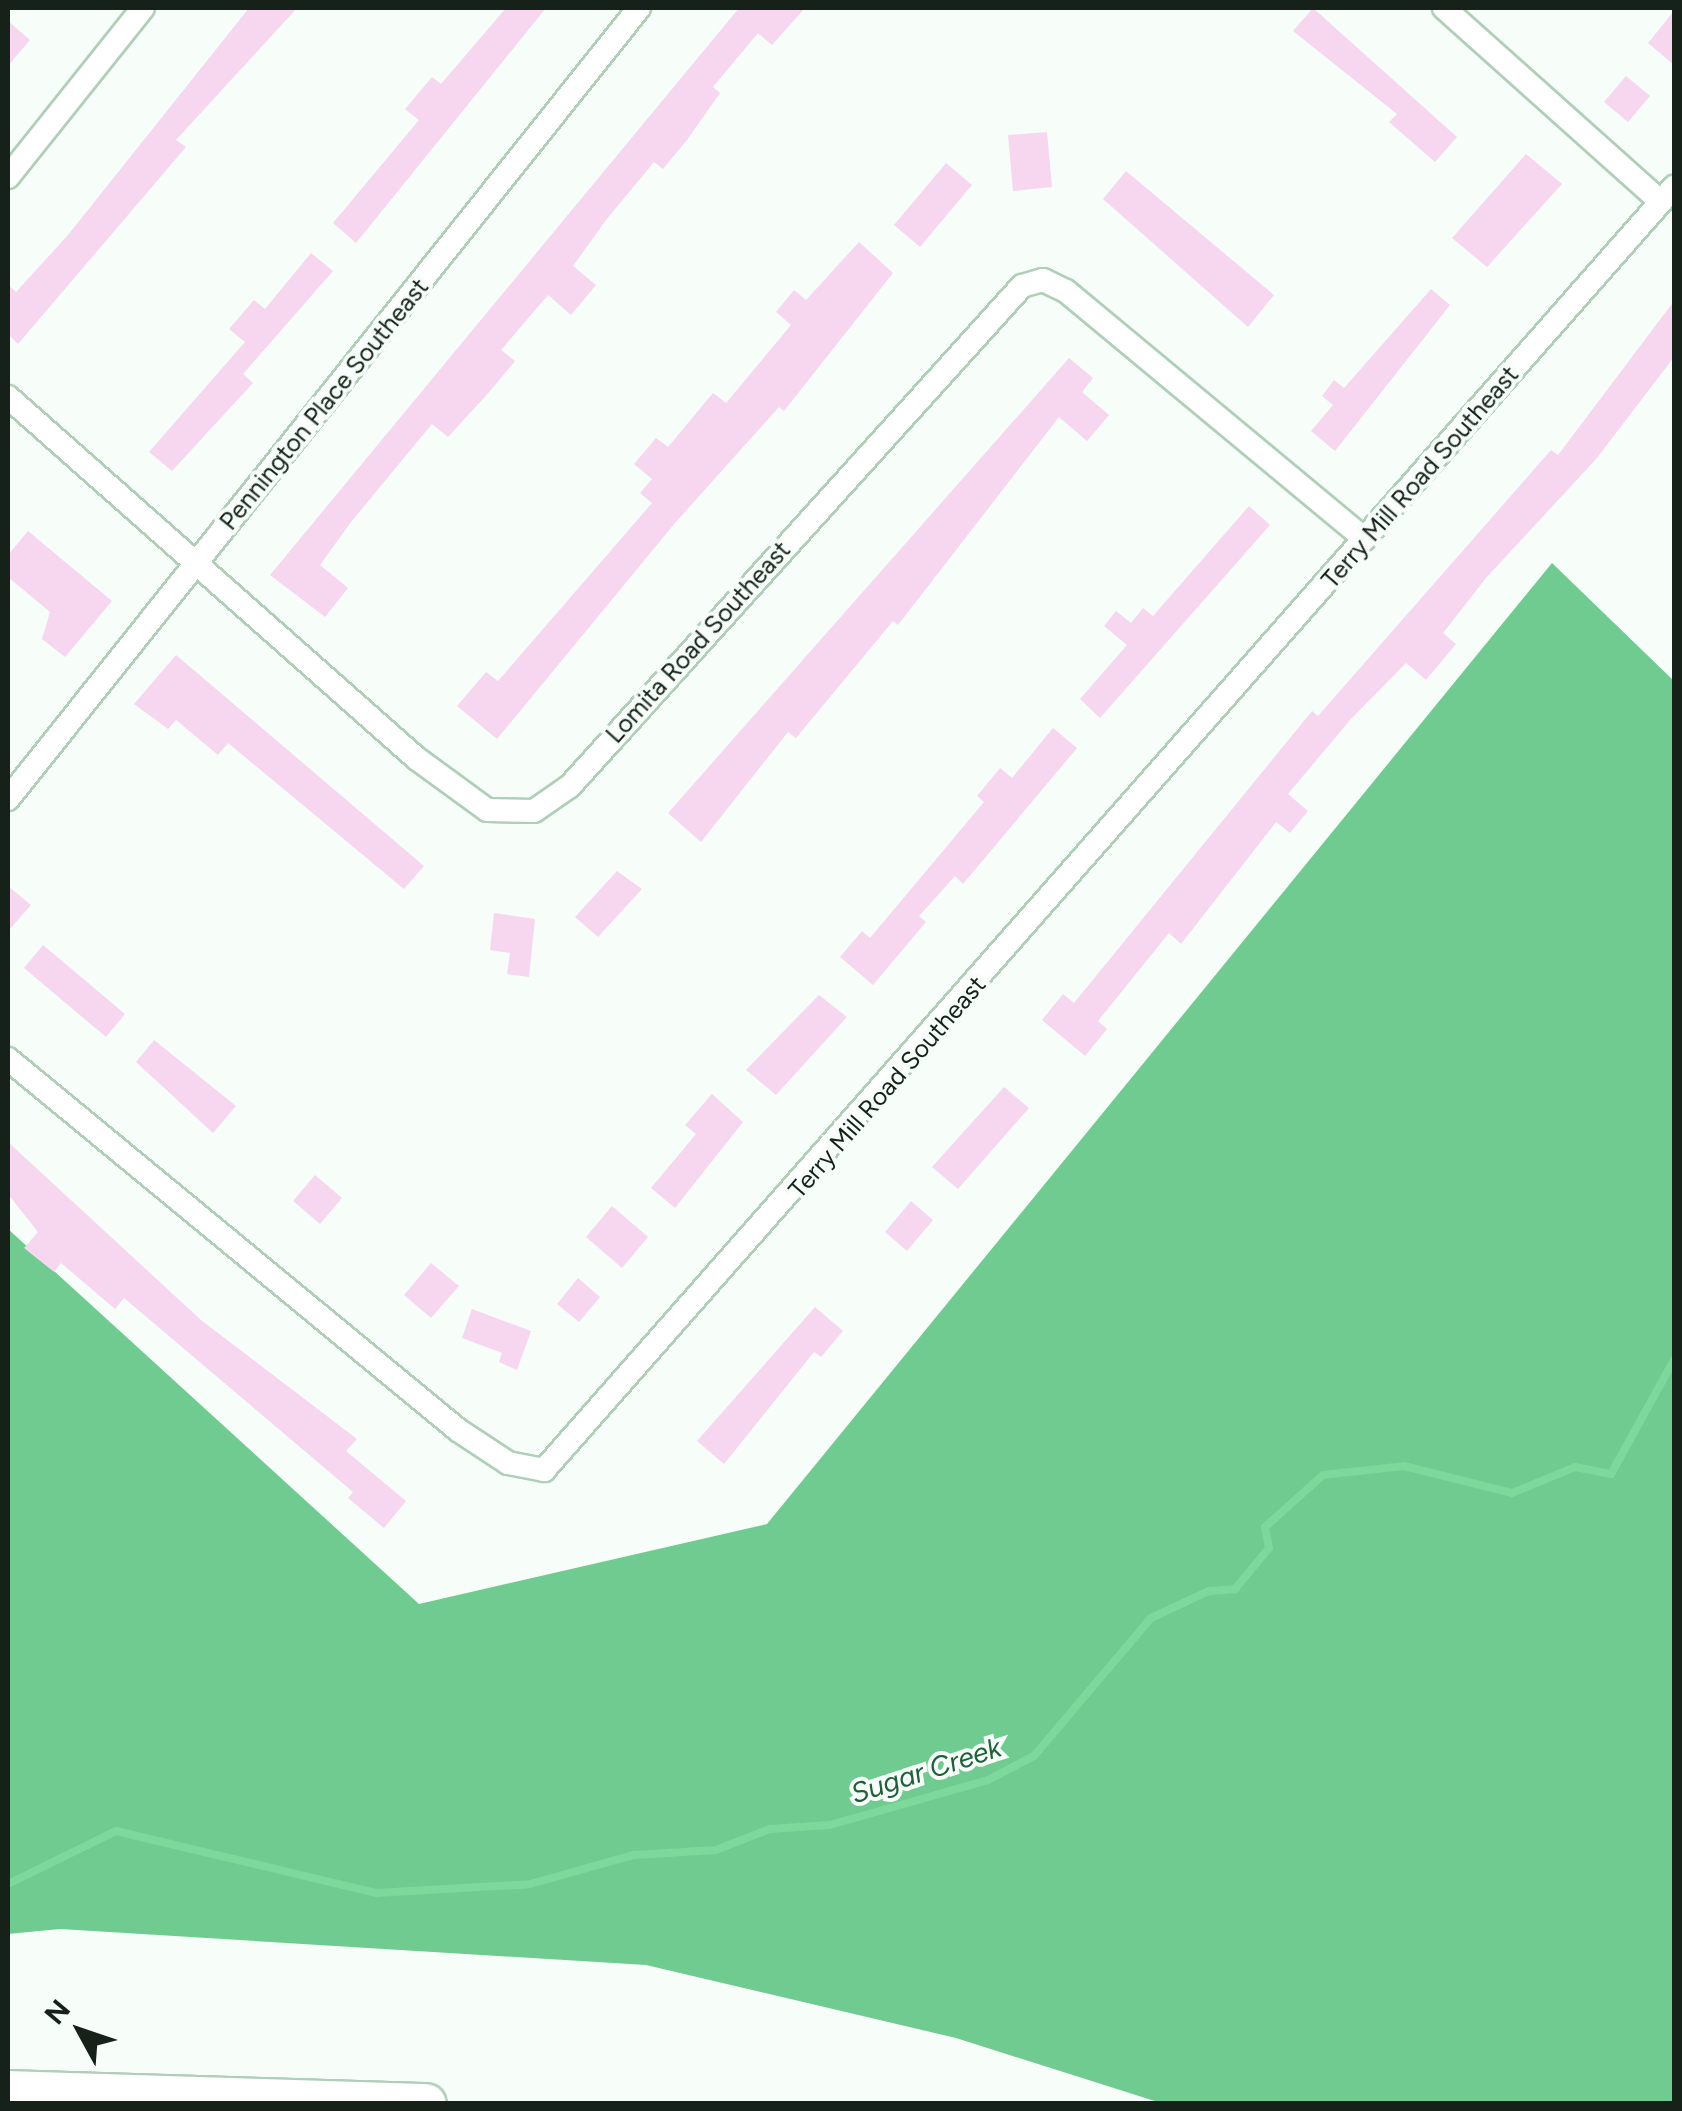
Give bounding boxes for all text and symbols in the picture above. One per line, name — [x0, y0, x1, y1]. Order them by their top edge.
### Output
street label: Pennington Place Southeast — [213, 272, 435, 536]
street label: Terry Mill Road Southeast — [1315, 360, 1525, 594]
street label: Lomita Road Southeast — [599, 535, 797, 749]
street label: Terry Mill Road Southeast — [782, 970, 992, 1204]
water label: Sugar Creek — [847, 1730, 1005, 1810]
north arrow — [30, 1981, 130, 2081]
text: N — [37, 1992, 77, 2031]

